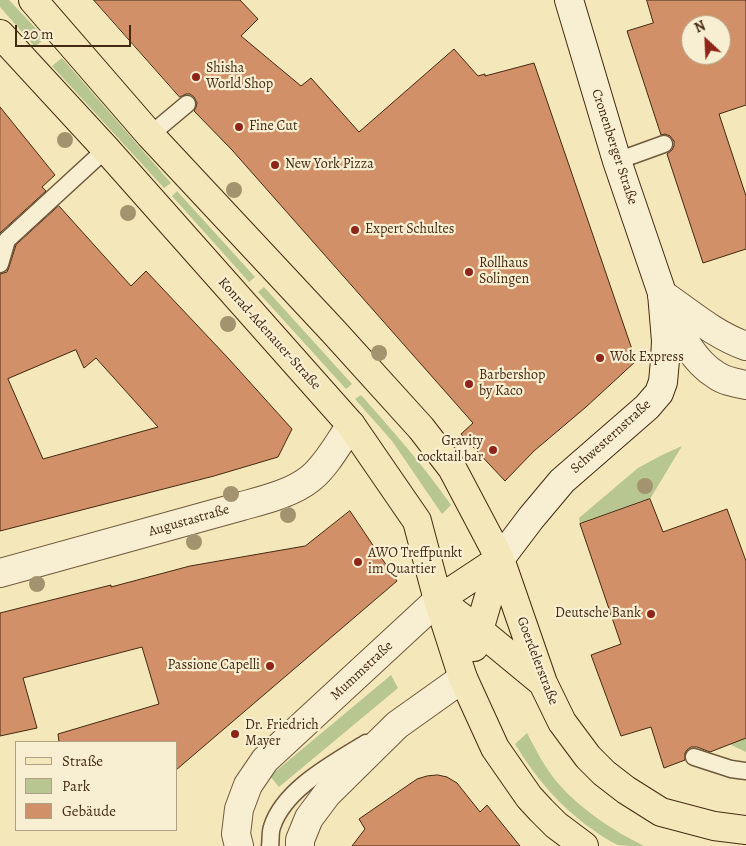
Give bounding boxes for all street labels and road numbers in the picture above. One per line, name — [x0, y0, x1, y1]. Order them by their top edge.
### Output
street label: Cronenberger Straße — [587, 87, 641, 207]
street label: Konrad-Adenauer-Straße — [214, 274, 324, 394]
street label: Schwesternstraße — [567, 397, 655, 477]
street label: Augustastraße — [147, 501, 231, 541]
street label: Goerdelerstraße — [513, 615, 561, 707]
street label: Mummstraße — [327, 638, 397, 704]

